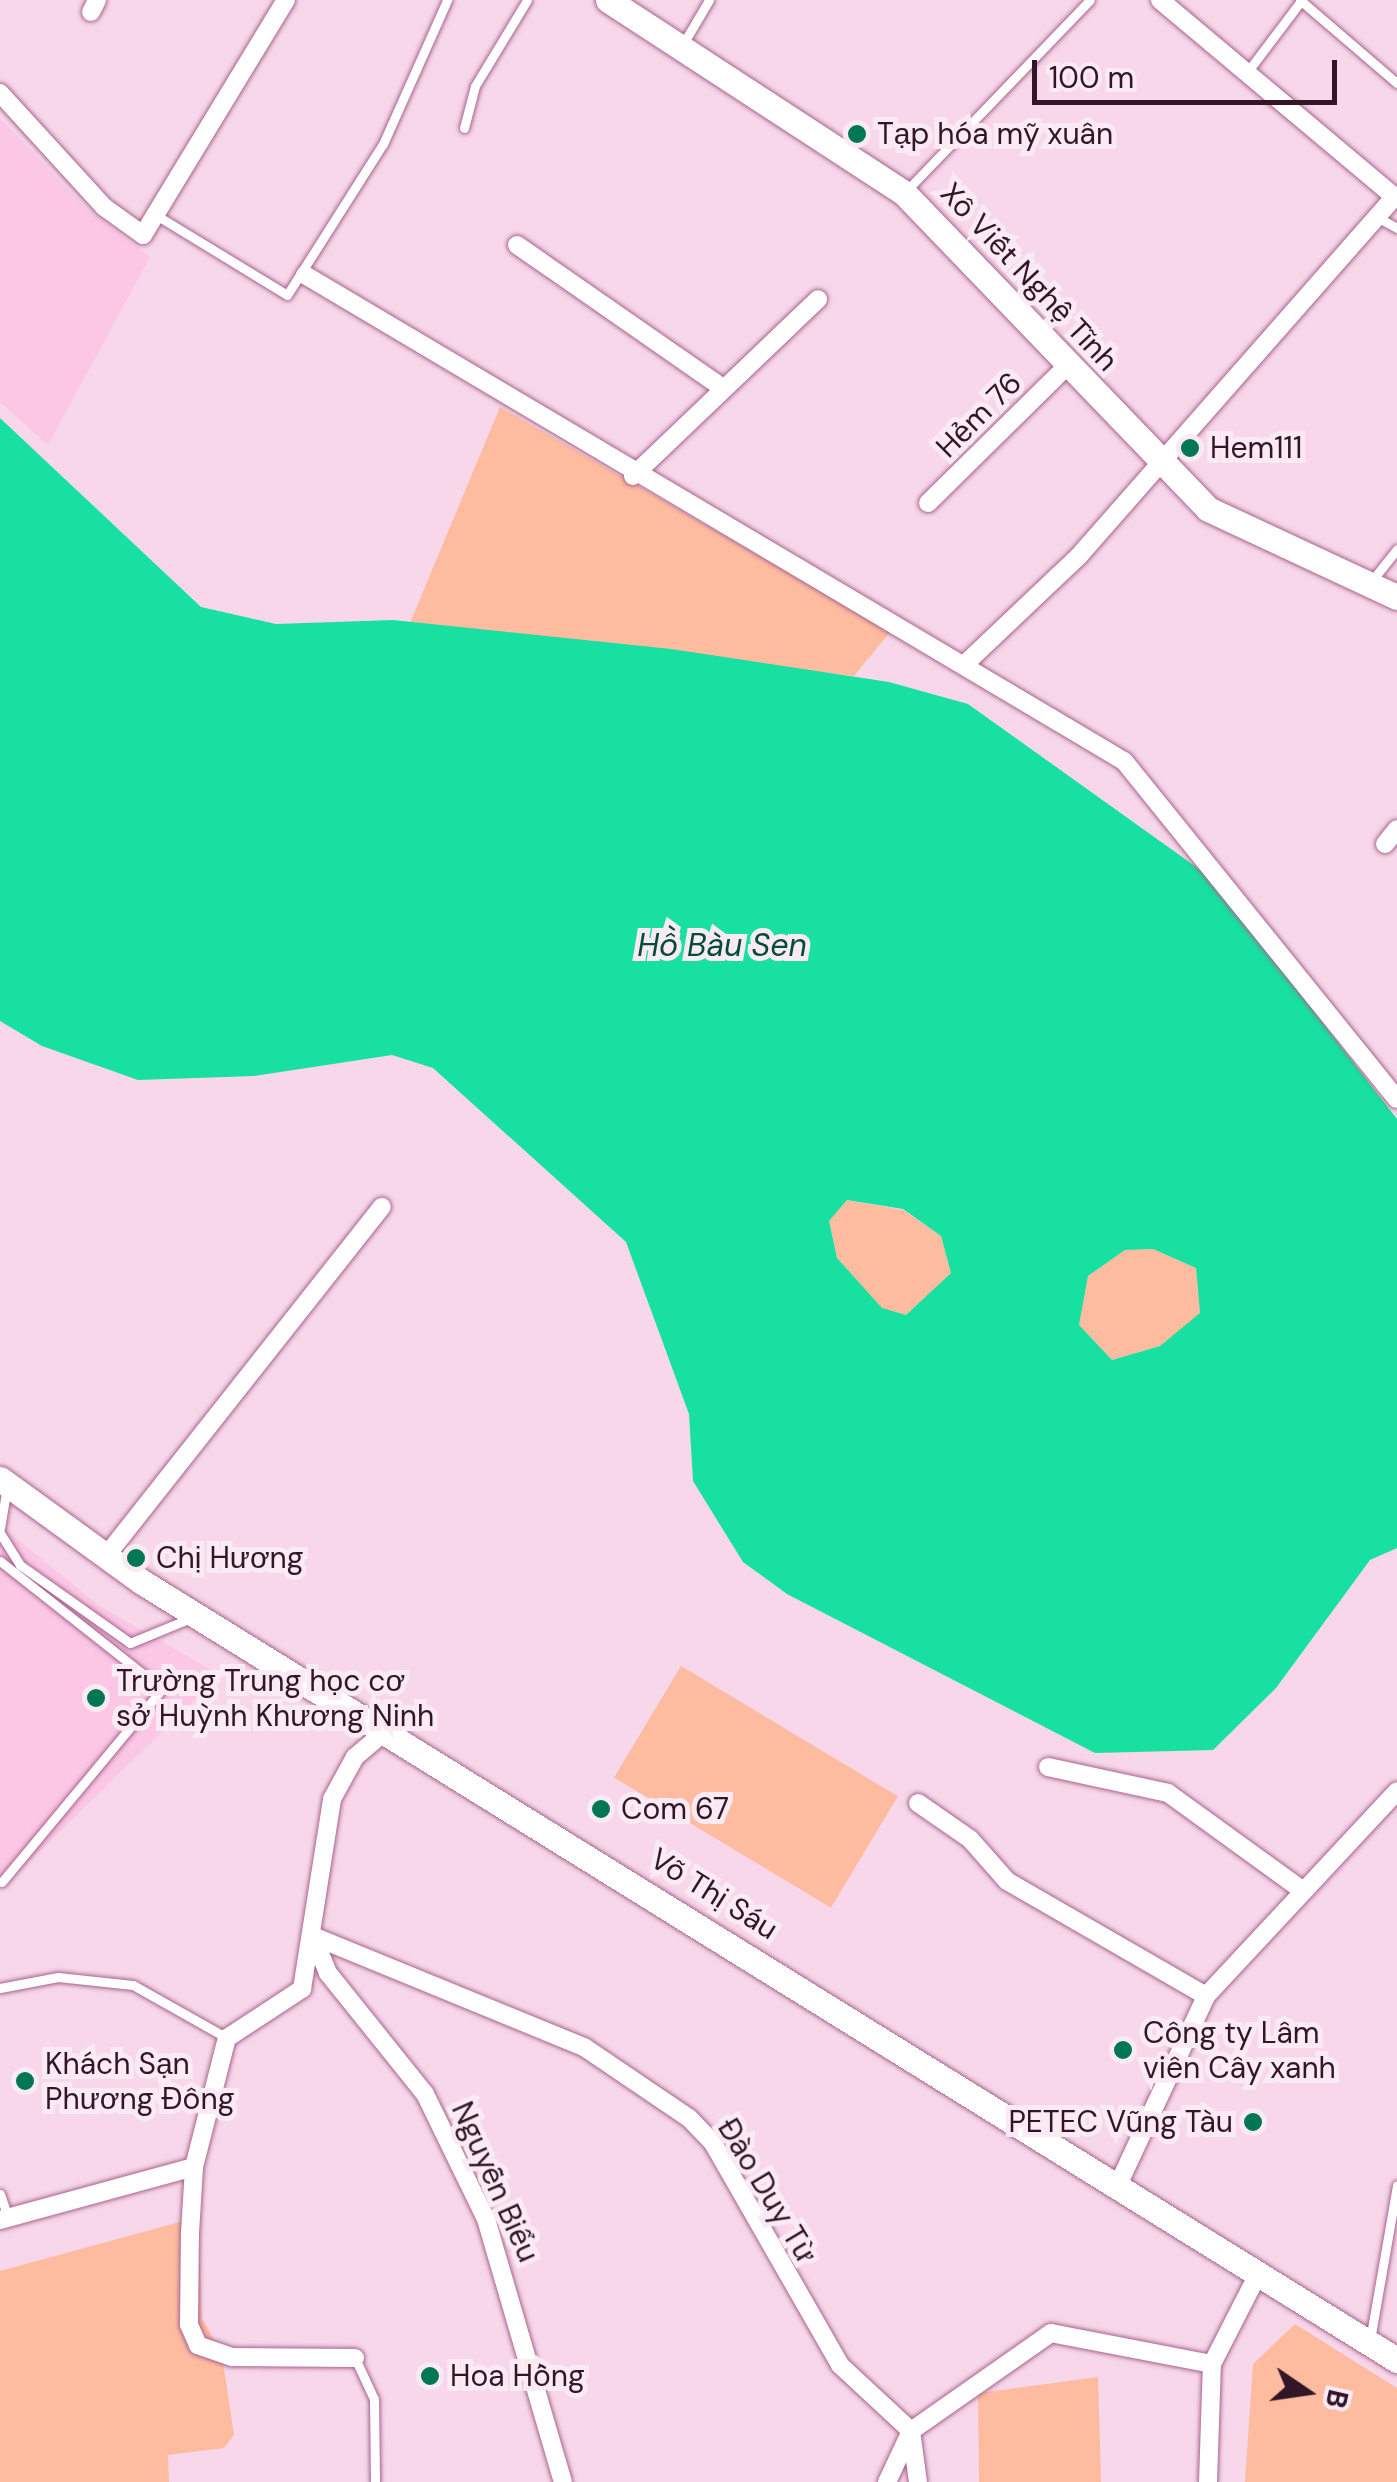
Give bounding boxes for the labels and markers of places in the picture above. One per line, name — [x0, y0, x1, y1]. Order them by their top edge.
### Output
place label: Tạp hóa mỹ xuân — [877, 116, 1113, 152]
marker: Tạp hóa mỹ xuân — [846, 123, 868, 145]
place label: Hem111 — [1210, 430, 1302, 466]
marker: Hem111 — [1179, 437, 1201, 459]
place label: Chị Hương — [156, 1540, 304, 1576]
marker: Chị Hương — [125, 1547, 147, 1569]
place label: Trường Trung học cơ sở Huỳnh Khương Ninh — [116, 1663, 434, 1734]
marker: Trường Trung học cơ sở Huỳnh Khương Ninh — [85, 1687, 107, 1709]
place label: Com 67 — [621, 1791, 729, 1827]
marker: Com 67 — [590, 1798, 612, 1820]
place label: Công ty Lâm viên Cây xanh — [1143, 2015, 1336, 2086]
marker: Công ty Lâm viên Cây xanh — [1112, 2039, 1134, 2061]
place label: Khách Sạn Phương Đông — [45, 2046, 234, 2116]
marker: Khách Sạn Phương Đông — [14, 2070, 36, 2092]
place label: PETEC Vũng Tàu — [1008, 2104, 1233, 2140]
marker: PETEC Vũng Tàu — [1242, 2111, 1264, 2133]
place label: Hoa Hồng — [450, 2358, 585, 2394]
marker: Hoa Hồng — [419, 2365, 441, 2387]

